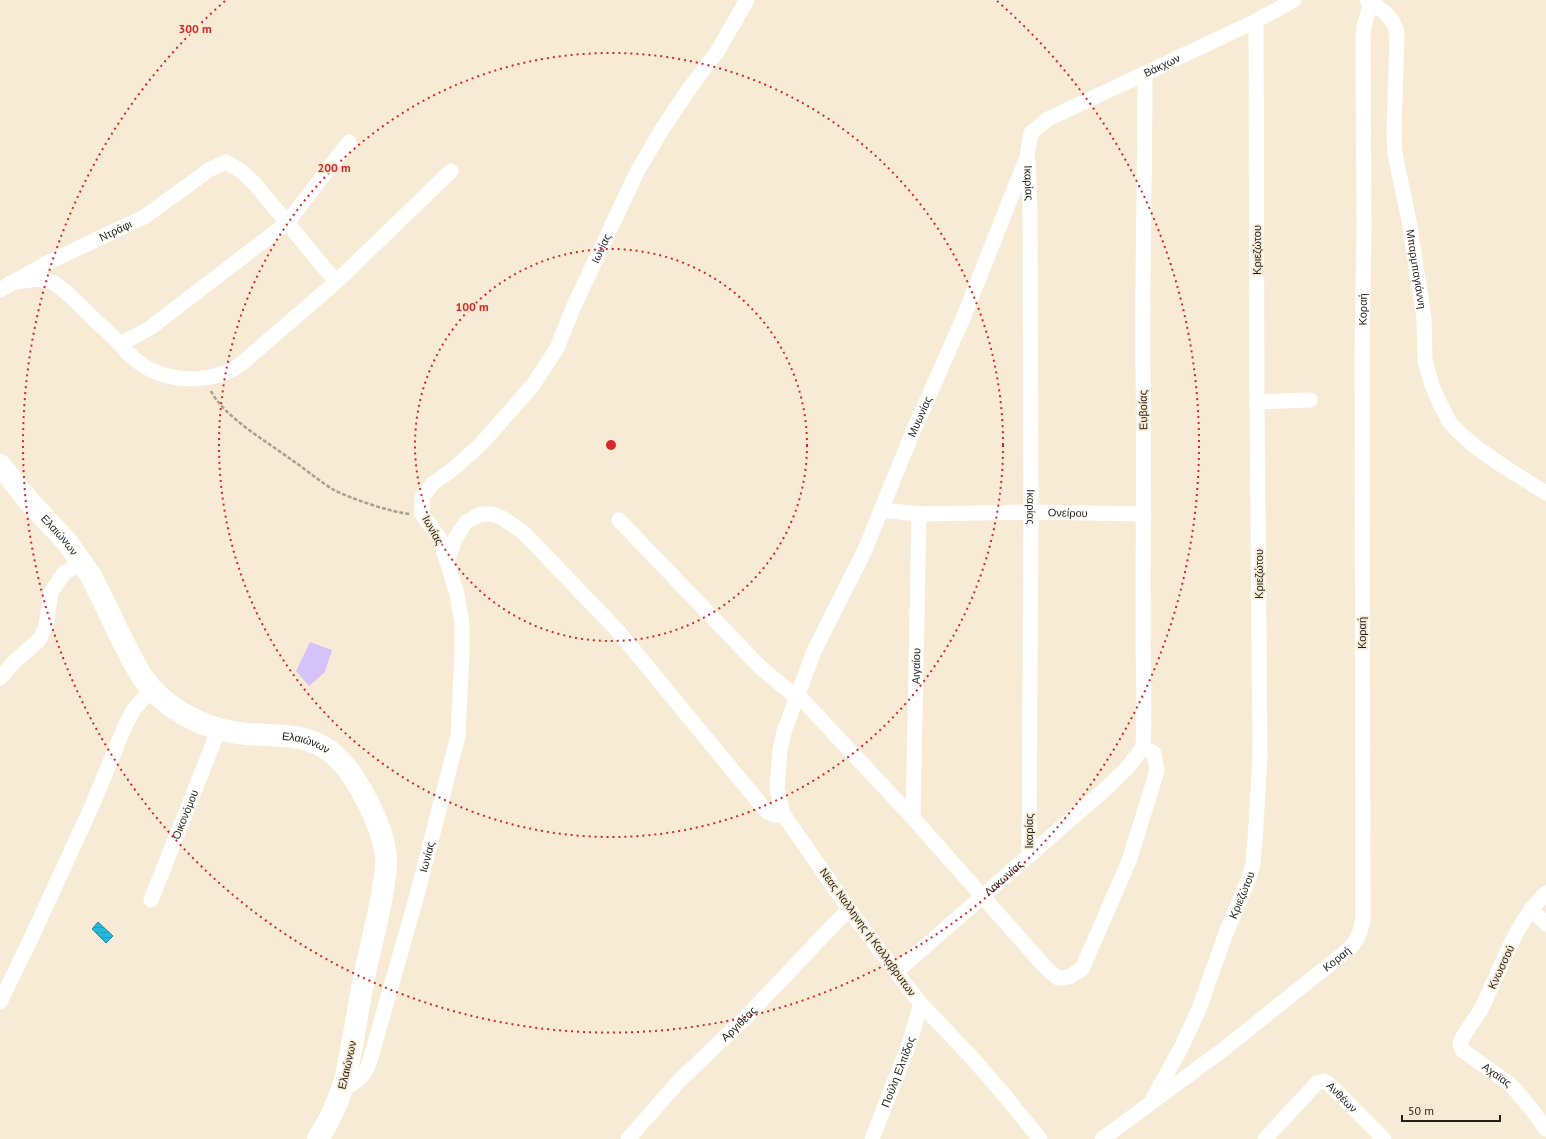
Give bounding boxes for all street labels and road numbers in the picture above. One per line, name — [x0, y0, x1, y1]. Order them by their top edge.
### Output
street label: Βάκχων — [1141, 51, 1183, 80]
street label: Ικαρίας — [1021, 165, 1037, 201]
street label: Ντράφι — [97, 217, 135, 244]
street label: Κριεζώτου — [1250, 225, 1264, 275]
street label: Μπαρμπαγιάννη — [1403, 228, 1429, 310]
street label: Ιωνίας — [588, 231, 614, 266]
street label: Κοραή — [1355, 293, 1370, 326]
street label: Ευβοίας — [1136, 390, 1150, 430]
street label: Μυωνίας — [905, 394, 935, 439]
street label: Ικαρίας — [1024, 489, 1038, 525]
street label: Ονείρου — [1048, 505, 1088, 520]
street label: Ελαιώνων — [38, 512, 81, 558]
street label: Ιωνίας — [419, 513, 447, 547]
street label: Κριεζώτου — [1252, 549, 1266, 599]
street label: Κοραή — [1355, 617, 1369, 649]
street label: Αιγαίου — [909, 648, 923, 684]
street label: Ελαιώνων — [281, 729, 333, 757]
street label: Οικονόμου — [169, 788, 201, 841]
street label: Ικαρίας — [1022, 813, 1036, 849]
street label: Ιωνίας — [416, 840, 437, 874]
street label: Λακωνίας — [981, 857, 1026, 899]
street label: Νεας Nαλληνης ή Καλλαβρυτων — [817, 865, 919, 999]
street label: Κριεζώτου — [1226, 870, 1257, 921]
street label: Κοραή — [1320, 943, 1354, 974]
street label: Κνωσσού — [1485, 943, 1517, 991]
street label: Αργιθέας — [718, 1003, 760, 1044]
street label: Πούλη Ελπίδος — [878, 1035, 918, 1109]
street label: Ελαιώνων — [335, 1039, 360, 1091]
street label: Αχαϊας — [1479, 1060, 1515, 1090]
street label: Ανθέων — [1324, 1079, 1361, 1116]

